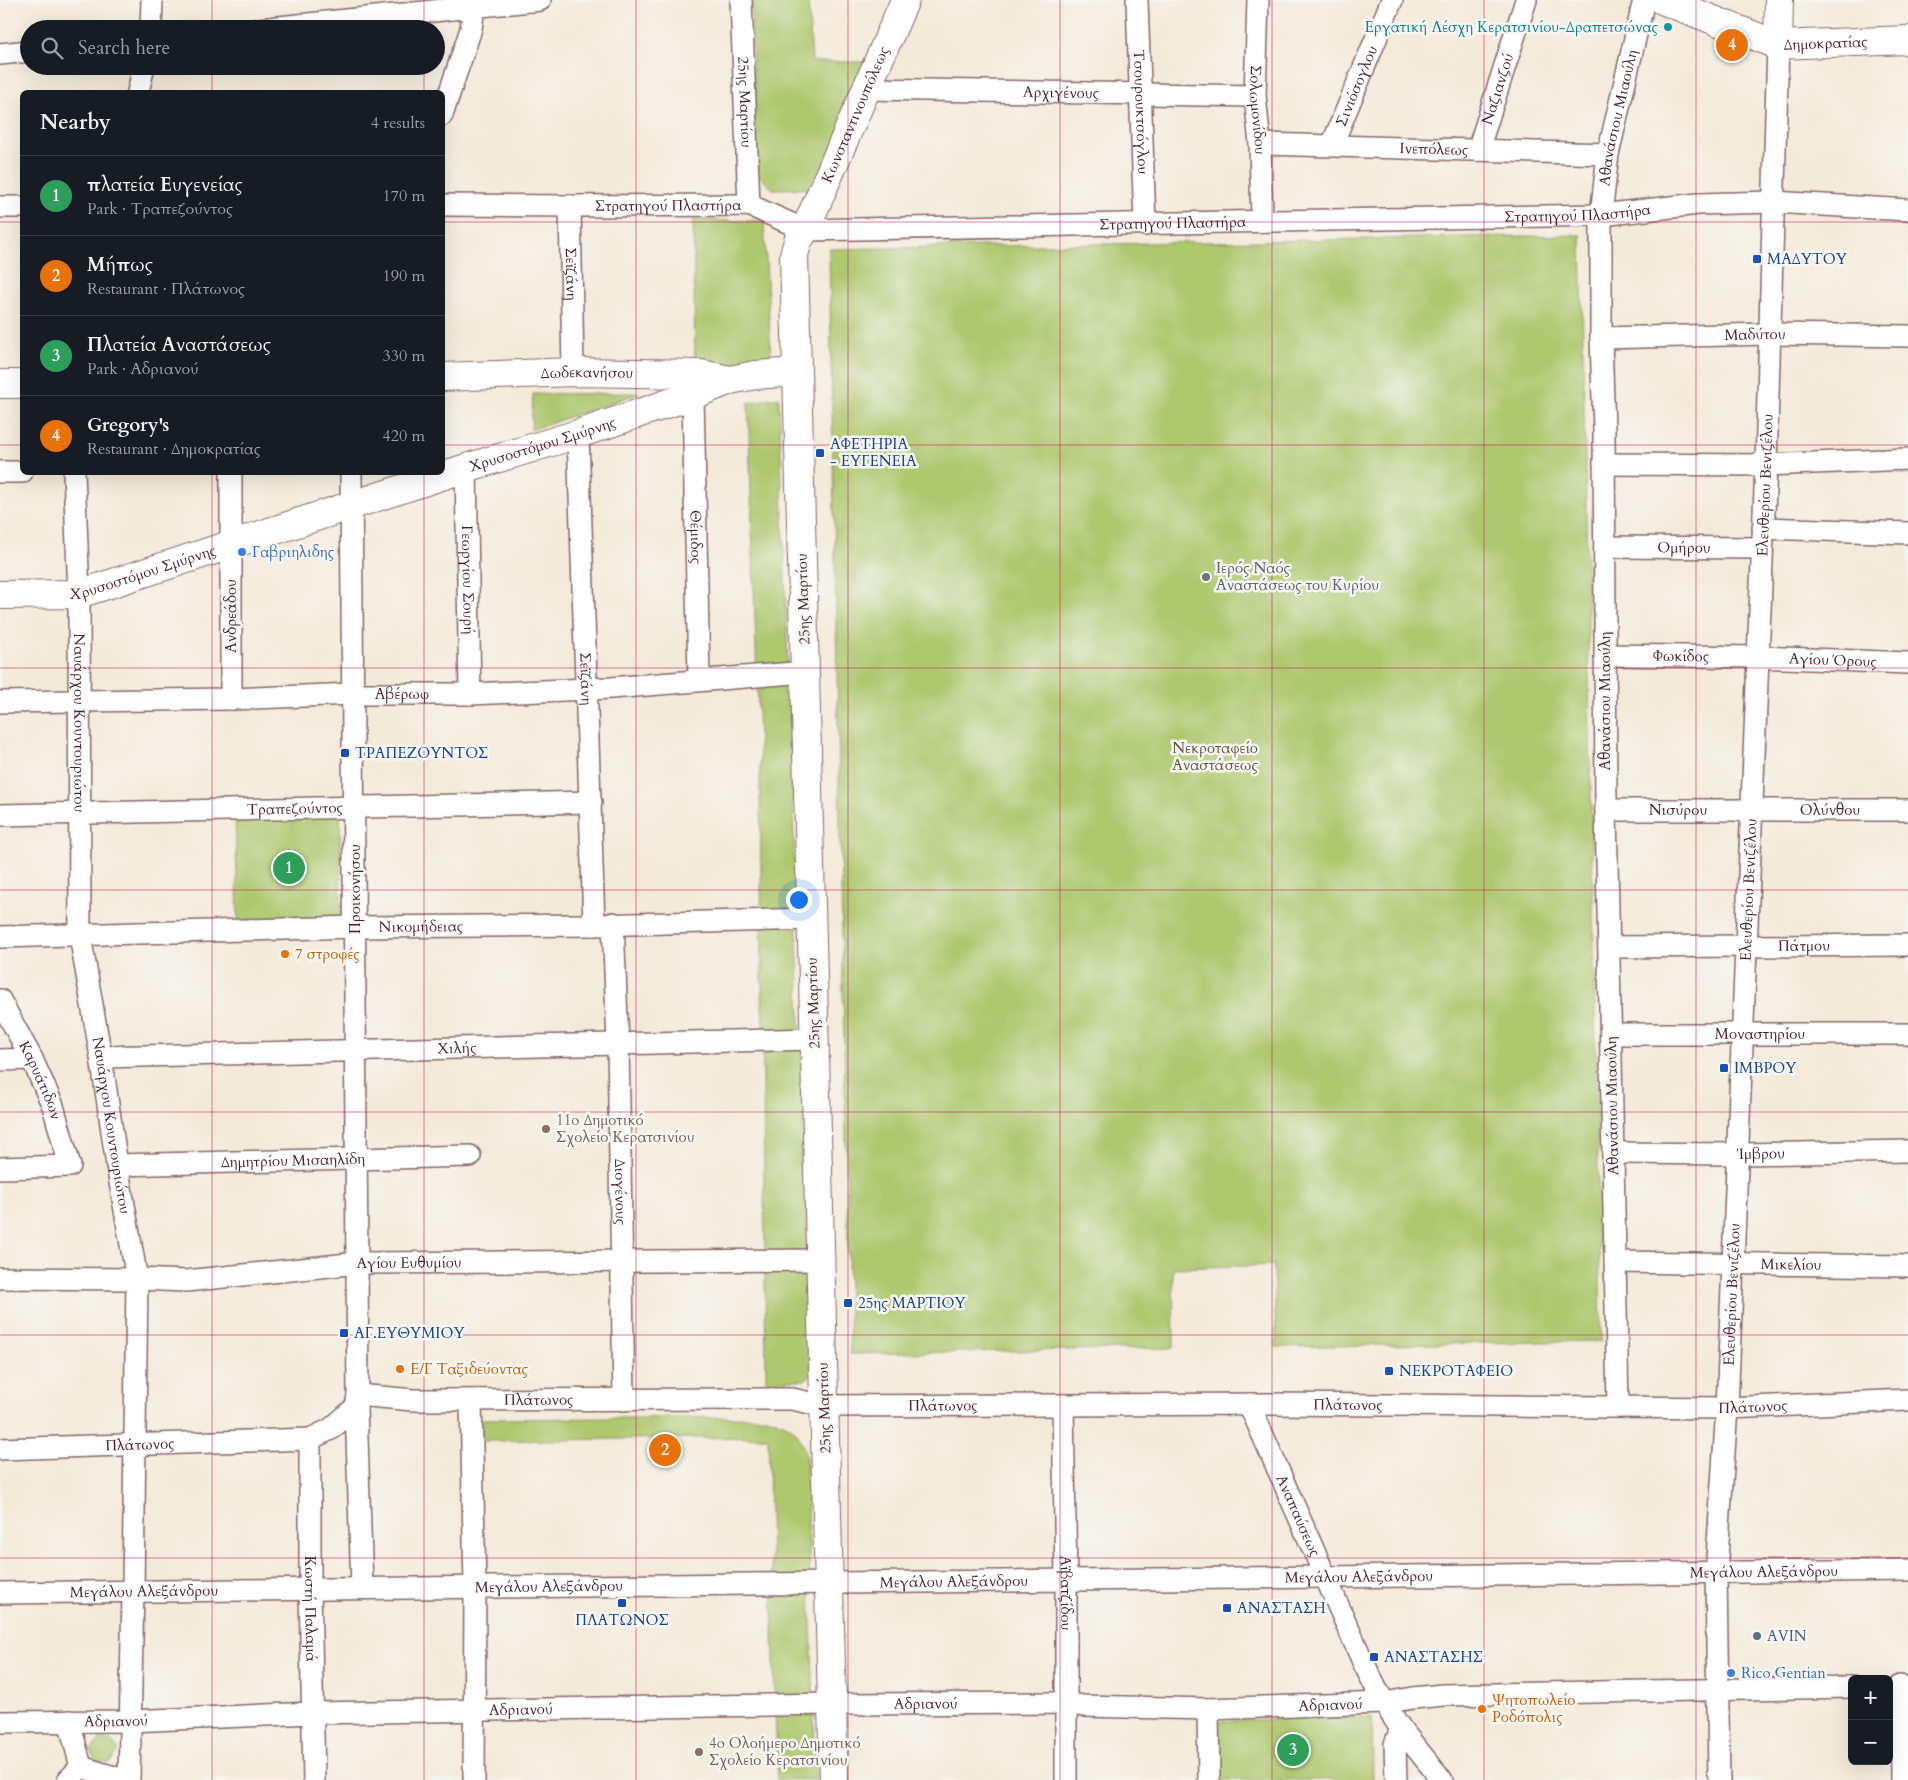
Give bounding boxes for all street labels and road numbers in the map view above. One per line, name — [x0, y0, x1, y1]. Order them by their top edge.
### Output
street label: Δημοκρατίας — [1783, 32, 1868, 55]
street label: Σινιόσογλου — [1331, 42, 1382, 129]
street label: Κωνσταντινουπόλεως — [817, 43, 894, 186]
street label: Αθανάσιου Μιαούλη — [1594, 48, 1642, 187]
street label: Τσουρουκτσόγλου — [1129, 49, 1153, 175]
street label: Ναζιανζού — [1477, 51, 1518, 127]
street label: 25ης Μαρτίου — [733, 56, 757, 148]
street label: Σολωμονίδου — [1245, 65, 1270, 155]
street label: Αρχιγένους — [1023, 82, 1100, 103]
street label: Ινεπόλεως — [1399, 138, 1469, 160]
street label: Στρατηγού Πλαστήρα — [595, 195, 741, 216]
street label: Στρατηγού Πλαστήρα — [1504, 199, 1652, 227]
street label: Στρατηγού Πλαστήρα — [1099, 212, 1246, 234]
street label: Σεϊζάνη — [561, 247, 582, 301]
street label: Μαδύτου — [1724, 324, 1786, 345]
street label: Δωδεκανήσου — [540, 362, 633, 383]
street label: Χρυσοστόμου Σμύρνης — [467, 412, 619, 476]
street label: Ελευθερίου Βενιζέλου — [1752, 413, 1777, 557]
street label: Θέμιδος — [685, 510, 707, 565]
street label: Γεωργίου Σουρή — [457, 525, 479, 635]
street label: Ομήρου — [1657, 537, 1711, 558]
street label: Χρυσοστόμου Σμύρνης — [70, 540, 219, 604]
street label: 25ης Μαρτίου — [791, 553, 815, 645]
street label: Ανδρεάδου — [221, 579, 241, 653]
street label: Αθανάσιου Μιαούλη — [1595, 632, 1615, 770]
street label: Ναυάρχου Κουντουριώτου — [69, 633, 90, 813]
street label: Φωκίδος — [1653, 646, 1710, 666]
street label: Αγίου Όρους — [1789, 648, 1878, 672]
street label: Σεϊζάνη — [575, 652, 597, 706]
street label: Αβέρωφ — [375, 684, 429, 704]
street label: Τραπεζούντος — [247, 797, 344, 820]
street label: Νισύρου — [1649, 800, 1707, 820]
street label: Ολύνθου — [1800, 800, 1860, 820]
street label: Ελευθερίου Βενιζέλου — [1735, 818, 1761, 962]
street label: Προικονήσου — [345, 844, 365, 934]
street label: Νικομήδειας — [378, 916, 464, 937]
street label: Πάτμου — [1778, 936, 1830, 956]
street label: 25ης Μαρτίου — [801, 957, 825, 1049]
street label: Μοναστηρίου — [1715, 1024, 1805, 1044]
street label: Ναυάρχου Κουντουριώτου — [88, 1035, 135, 1216]
street label: Αθανάσιου Μιαούλη — [1601, 1036, 1623, 1176]
street label: Καρυάτιδων — [14, 1037, 66, 1122]
street label: Χιλής — [437, 1038, 477, 1059]
street label: Ίμβρου — [1736, 1143, 1785, 1164]
street label: Δημητρίου Μισαηλίδη — [221, 1149, 365, 1172]
street label: Διογένους — [610, 1158, 631, 1226]
street label: Ελευθερίου Βενιζέλου — [1719, 1223, 1745, 1366]
street label: Αγίου Ευθυμίου — [356, 1252, 462, 1273]
street label: Μικελίου — [1760, 1254, 1822, 1275]
street label: 25ης Μαρτίου — [812, 1362, 836, 1454]
street label: Πλάτωνος — [504, 1390, 574, 1410]
street label: Πλάτωνος — [1313, 1394, 1383, 1415]
street label: Πλάτωνος — [908, 1395, 978, 1416]
street label: Πλάτωνος — [1718, 1395, 1789, 1418]
street label: Πλάτωνος — [105, 1433, 175, 1456]
street label: Αναπαύσεως — [1271, 1471, 1325, 1560]
street label: Αϊβατζίδου — [1056, 1555, 1076, 1631]
street label: Κωστή Παλαμά — [300, 1556, 322, 1662]
street label: Μεγάλου Αλεξάνδρου — [1690, 1561, 1838, 1583]
street label: Μεγάλου Αλεξάνδρου — [1285, 1566, 1433, 1588]
street label: Μεγάλου Αλεξάνδρου — [880, 1571, 1028, 1592]
street label: Μεγάλου Αλεξάνδρου — [475, 1575, 623, 1597]
street label: Μεγάλου Αλεξάνδρου — [70, 1580, 218, 1602]
street label: Αδριανού — [894, 1693, 958, 1714]
street label: Αδριανού — [1298, 1694, 1363, 1716]
street label: Αδριανού — [489, 1699, 553, 1720]
street label: Αδριανού — [84, 1710, 149, 1731]

